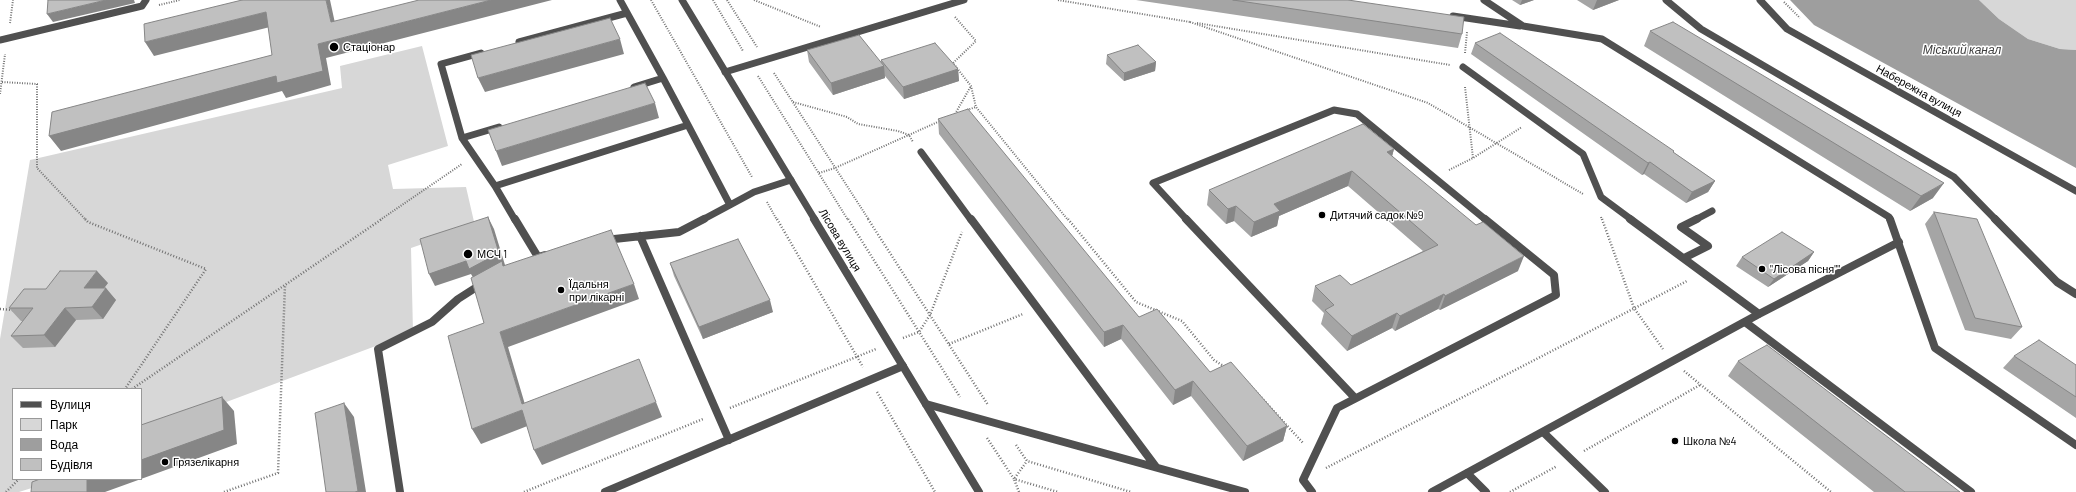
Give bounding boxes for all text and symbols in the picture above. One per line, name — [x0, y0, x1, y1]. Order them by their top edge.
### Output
place label: Стаціонар — [343, 40, 395, 54]
marker: Стаціонар — [328, 41, 340, 53]
water label: Міський канал — [1923, 43, 2001, 57]
street label: Набережна вулиця — [1874, 62, 1964, 120]
street label: Лісова вулиця — [816, 206, 864, 274]
place label: Дитячий садок №9 — [1330, 208, 1424, 222]
marker: Дитячий садок №9 — [1317, 210, 1327, 220]
place label: МСЧ 1 — [477, 247, 507, 261]
marker: МСЧ 1 — [462, 248, 474, 260]
place label: "Лісова пісня"" — [1770, 262, 1840, 276]
marker: "Лісова пісня"" — [1757, 264, 1767, 274]
place label: Їдальня при лікарні — [569, 277, 624, 303]
marker: Їдальня при лікарні — [556, 285, 566, 295]
legend — [12, 388, 142, 480]
text: Вулиця — [50, 397, 91, 411]
text: Парк — [50, 417, 77, 431]
place label: Школа №4 — [1683, 434, 1736, 448]
marker: Школа №4 — [1670, 436, 1680, 446]
text: Вода — [50, 437, 78, 451]
place label: Грязелікарня — [173, 455, 239, 469]
text: Будівля — [50, 457, 92, 471]
marker: Грязелікарня — [160, 457, 170, 467]

